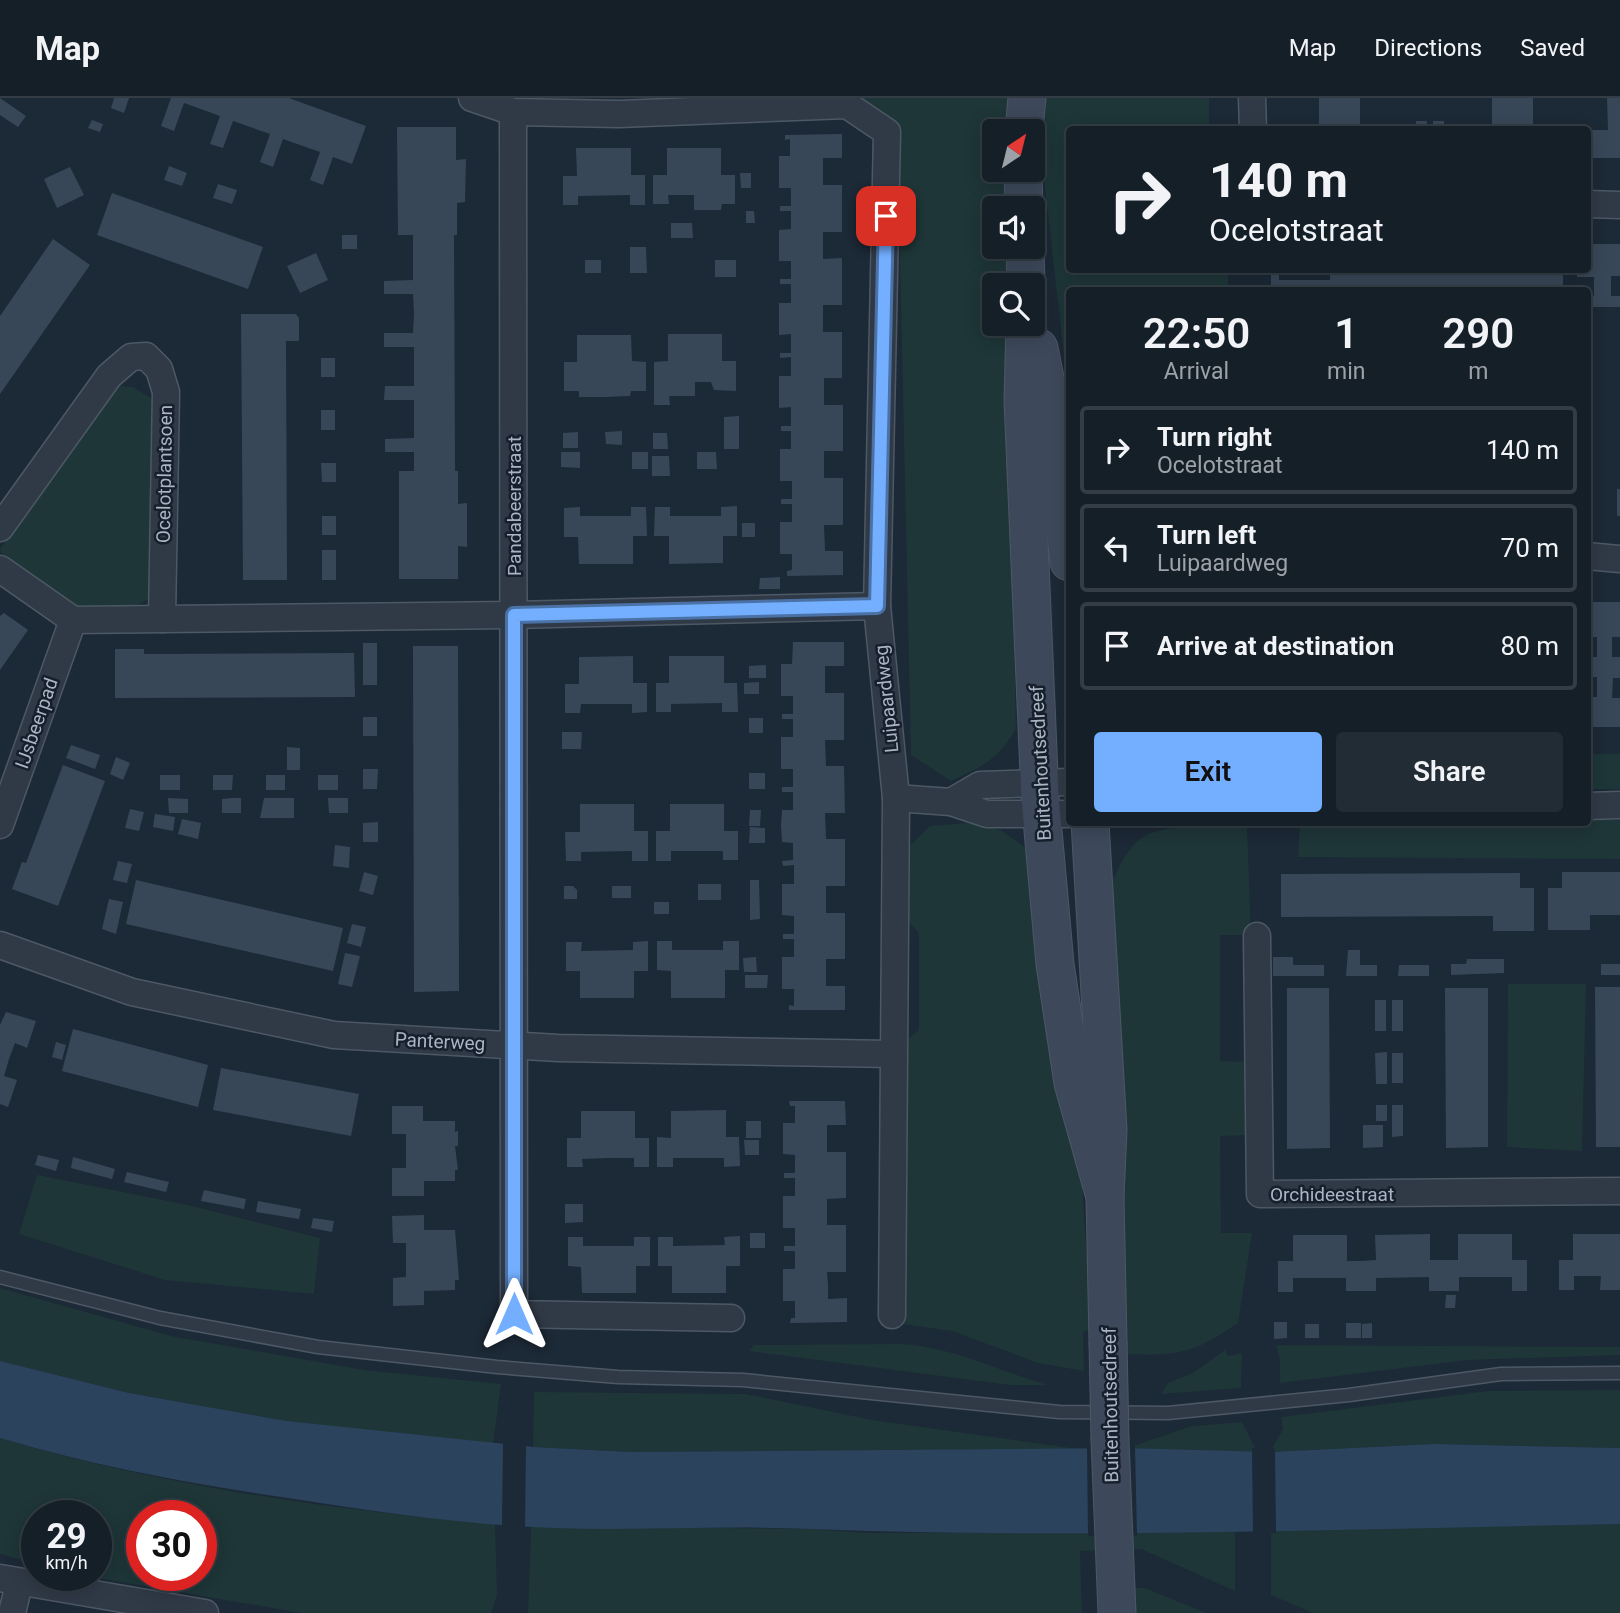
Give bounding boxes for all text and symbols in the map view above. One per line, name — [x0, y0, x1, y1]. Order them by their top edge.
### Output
text: Map — [35, 29, 100, 68]
text: Map — [1289, 34, 1336, 62]
text: Directions — [1374, 34, 1482, 62]
text: Saved — [1520, 34, 1585, 62]
north arrow — [982, 119, 1045, 182]
map controls — [982, 119, 1045, 336]
text: 140 m — [1209, 152, 1348, 209]
icon: right — [1094, 154, 1185, 245]
pin — [856, 186, 916, 246]
button: sound — [982, 196, 1045, 259]
icon: arrive — [867, 197, 905, 235]
text: Ocelotstraat — [1209, 211, 1384, 249]
button: search — [982, 273, 1045, 336]
text: 22:50 — [1143, 309, 1250, 358]
text: 1 — [1334, 309, 1358, 358]
text: 290 — [1442, 309, 1514, 358]
text: Arrival — [1164, 358, 1229, 385]
text: min — [1327, 358, 1365, 385]
text: m — [1468, 358, 1488, 385]
street label: Ocelotplantsoen — [152, 405, 177, 543]
text: Turn right — [1157, 422, 1272, 452]
icon: right — [1098, 431, 1136, 469]
text: 140 m — [1486, 435, 1559, 465]
street label: Pandabeerstraat — [503, 436, 526, 576]
text: Ocelotstraat — [1157, 452, 1283, 479]
text: Turn left — [1157, 520, 1256, 550]
icon: left — [1098, 529, 1136, 567]
text: 70 m — [1501, 533, 1559, 563]
text: Luipaardweg — [1157, 550, 1288, 577]
icon: arrive — [1098, 627, 1136, 665]
text: Arrive at destination — [1157, 631, 1394, 661]
text: 80 m — [1501, 631, 1559, 661]
street label: Luipaardweg — [869, 644, 904, 754]
street label: IJsbeerpad — [10, 675, 63, 772]
street label: Buitenhoutsedreef — [1025, 684, 1056, 841]
button: Exit — [1094, 732, 1322, 812]
button: Share — [1336, 732, 1563, 812]
street label: Panterweg — [394, 1028, 486, 1055]
street label: Orchideestraat — [1270, 1183, 1394, 1206]
position arrow — [477, 1277, 551, 1351]
street label: Buitenhoutsedreef — [1098, 1327, 1123, 1483]
speed limit sign: 30 — [126, 1500, 217, 1591]
text: 29 — [46, 1516, 87, 1557]
text: km/h — [45, 1552, 88, 1573]

